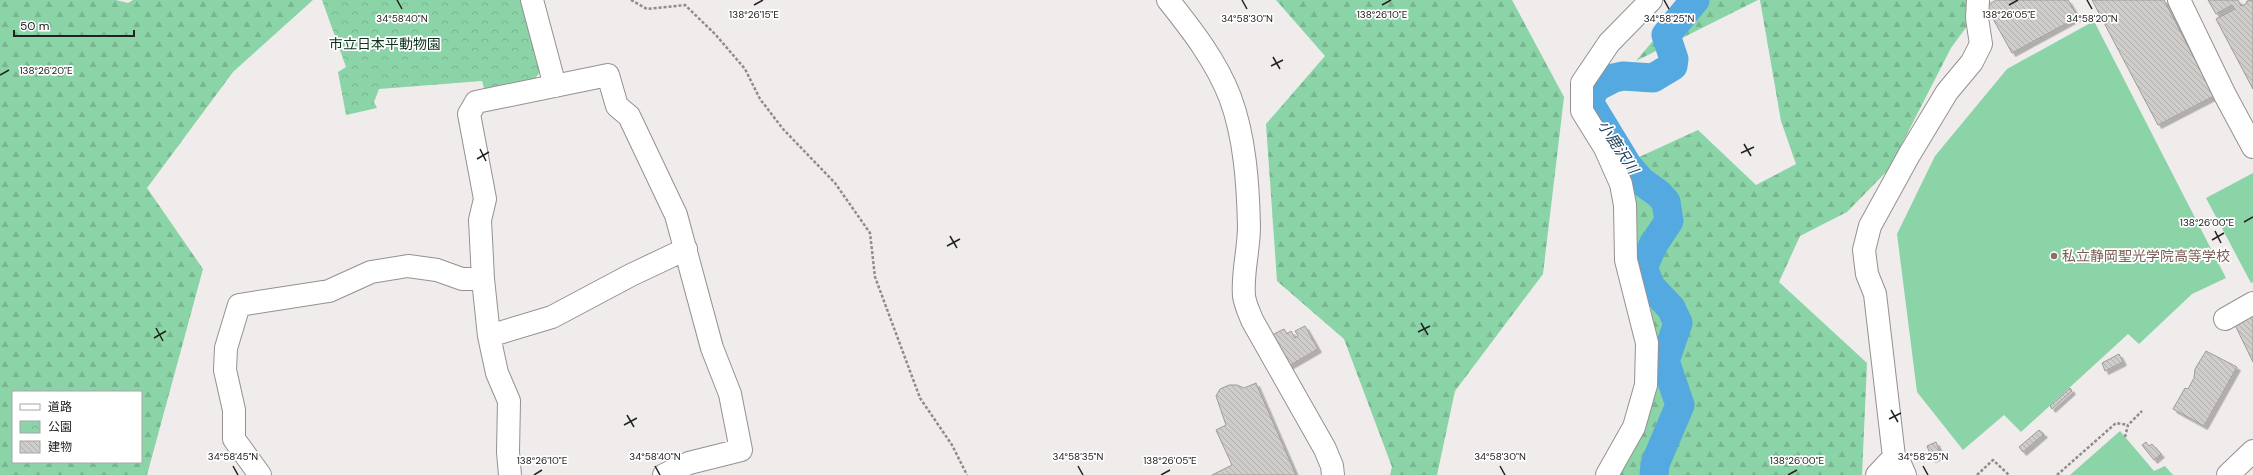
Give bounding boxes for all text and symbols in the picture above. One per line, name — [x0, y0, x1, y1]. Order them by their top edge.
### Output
text: 138°26'15"E — [729, 8, 779, 21]
text: 138°26'10"E — [1357, 8, 1408, 21]
text: 138°26'05"E — [1982, 8, 2036, 21]
scale bar — [14, 12, 134, 38]
text: 34°58'40"N — [376, 12, 428, 25]
text: 34°58'30"N — [1221, 12, 1273, 25]
text: 34°58'25"N — [1644, 12, 1694, 25]
text: 34°58'20"N — [2066, 12, 2118, 25]
text: 50 m — [20, 18, 49, 34]
park label: 市立日本平動物園 — [329, 35, 441, 53]
text: 138°26'20"E — [19, 64, 73, 77]
water label: 小鹿沢川 — [1593, 116, 1644, 179]
text: 138°26'00"E — [2180, 216, 2235, 229]
place label: 私立静岡聖光学院高等学校 — [2062, 247, 2230, 265]
marker: 私立静岡聖光学院高等学校 — [2049, 251, 2059, 261]
legend — [12, 391, 142, 463]
text: 道路 — [48, 399, 72, 415]
text: 公園 — [48, 419, 72, 435]
text: 建物 — [48, 439, 72, 455]
text: 34°58'45"N — [208, 450, 258, 463]
text: 34°58'40"N — [629, 450, 681, 463]
text: 34°58'35"N — [1053, 450, 1104, 463]
text: 34°58'30"N — [1474, 450, 1526, 463]
text: 34°58'25"N — [1898, 450, 1948, 463]
text: 138°26'10"E — [517, 454, 568, 467]
text: 138°26'05"E — [1143, 454, 1197, 467]
text: 138°26'00"E — [1770, 454, 1825, 467]

